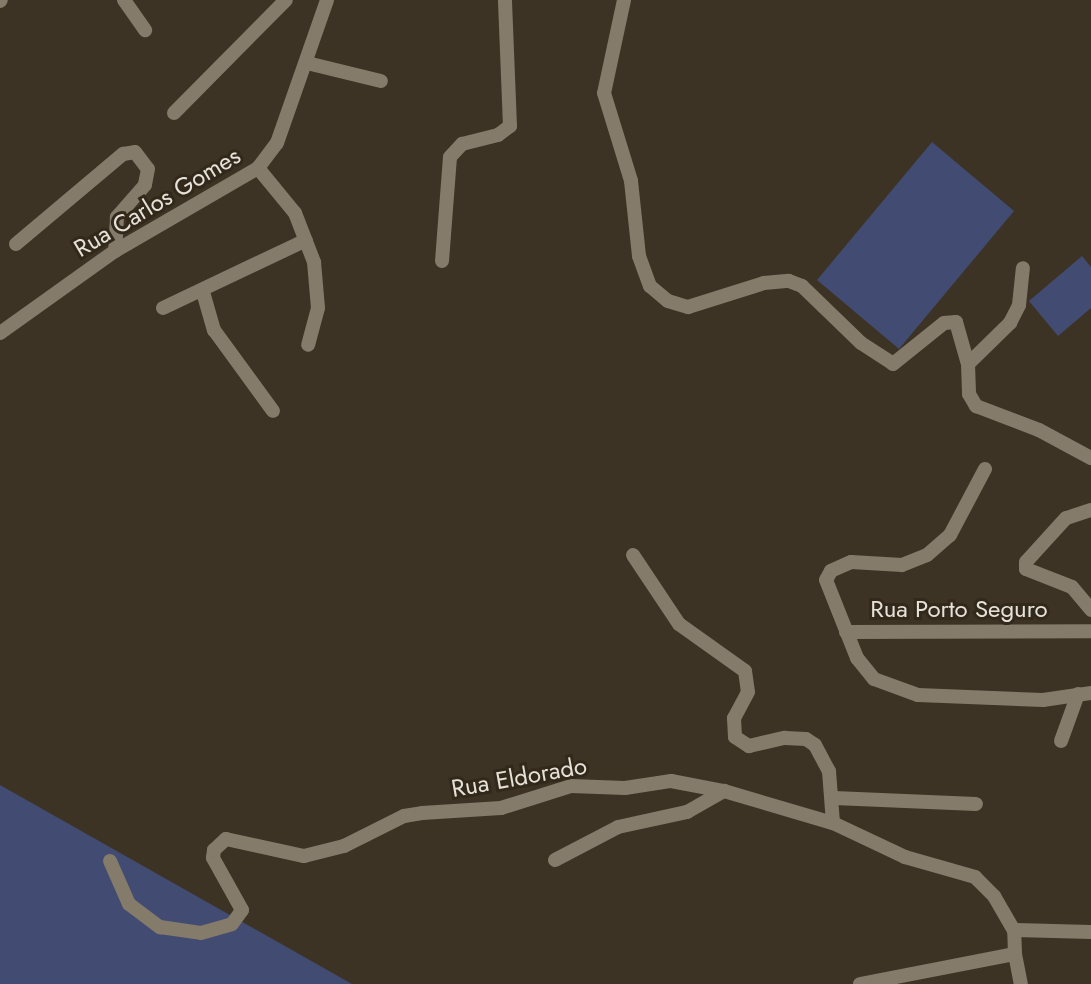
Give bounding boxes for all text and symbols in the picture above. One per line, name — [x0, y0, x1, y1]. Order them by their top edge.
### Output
street label: Rua Carlos Gomes — [69, 141, 245, 263]
street label: Rua Porto Seguro — [870, 595, 1048, 623]
street label: Rua Eldorado — [449, 751, 589, 803]

